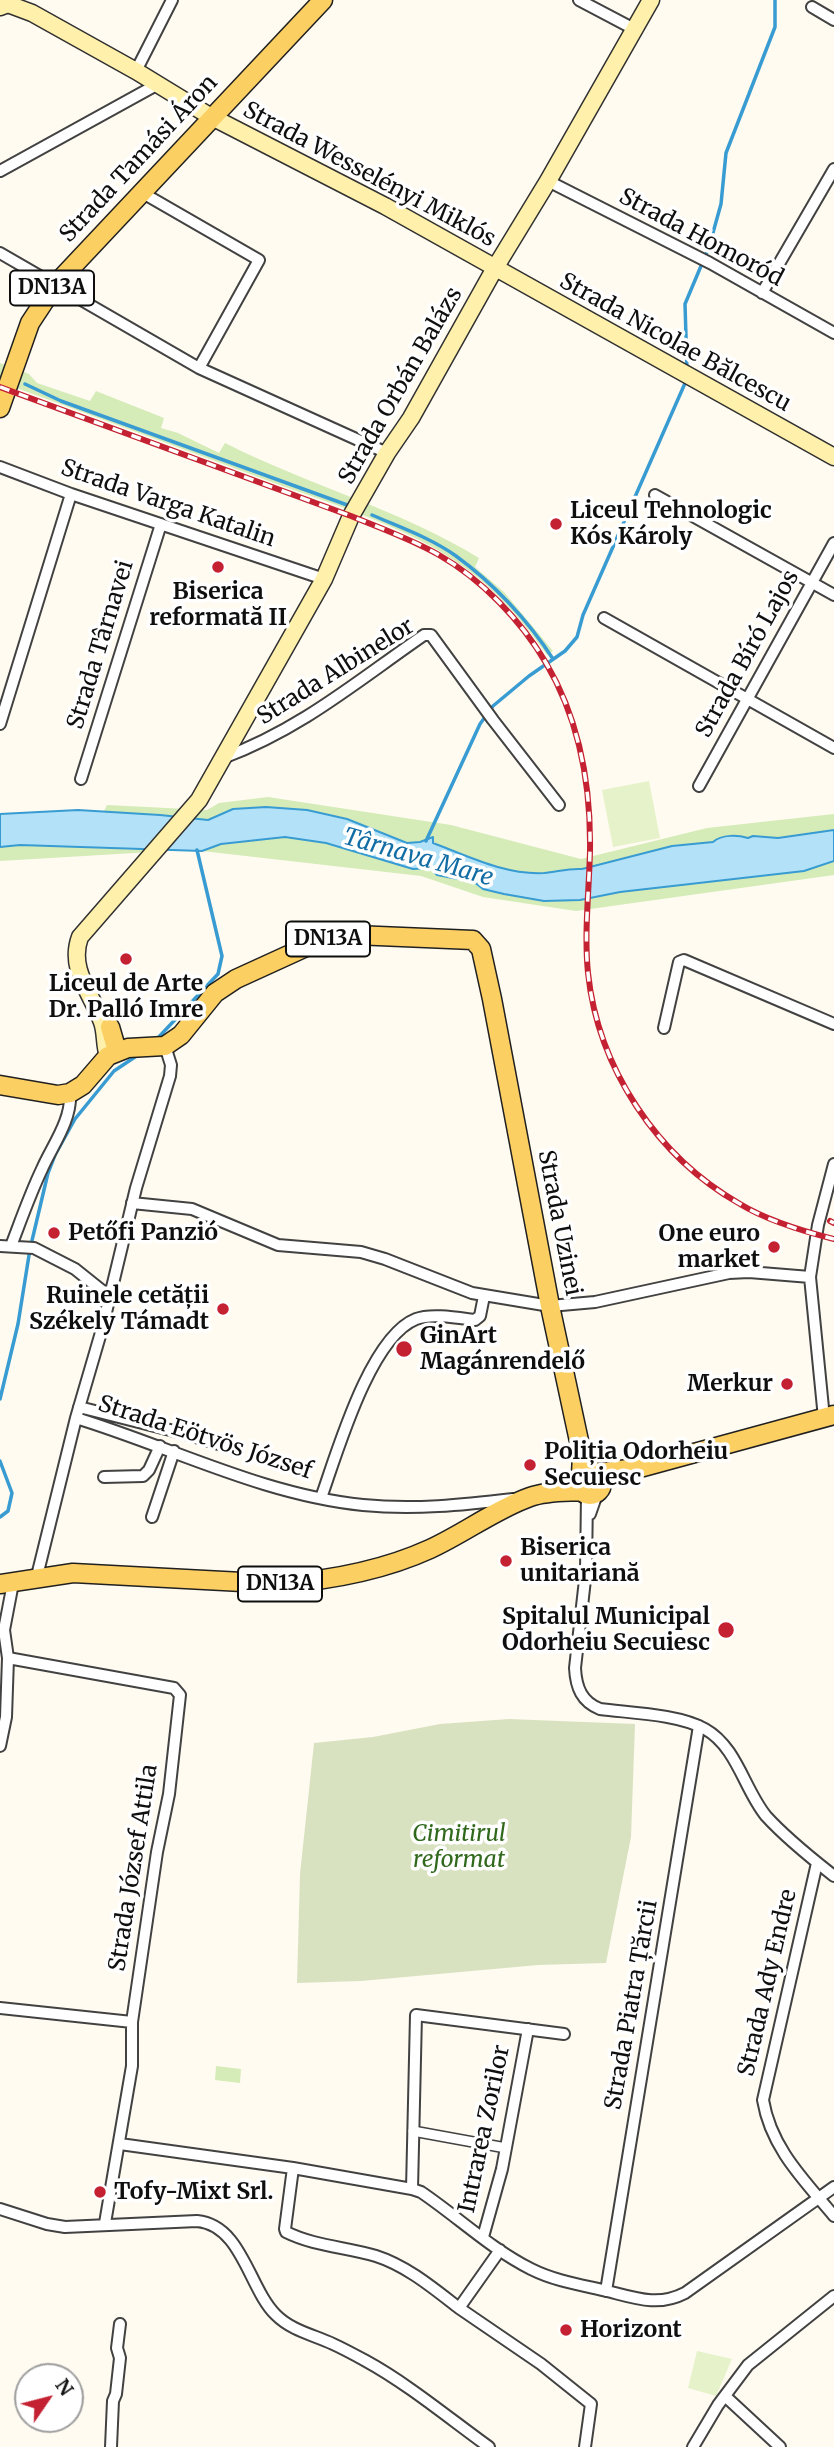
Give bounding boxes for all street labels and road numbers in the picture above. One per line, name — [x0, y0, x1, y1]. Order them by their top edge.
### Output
street label: Strada Tamási Áron — [54, 70, 224, 248]
street label: Strada Wesselényi Miklós — [238, 97, 500, 253]
street label: Strada Homoród — [614, 183, 788, 293]
street label: Strada Nicolae Bălcescu — [555, 268, 795, 418]
road number: DN13A — [10, 270, 94, 306]
street label: Strada Orbán Balázs — [333, 283, 469, 489]
street label: Strada Varga Katalin — [57, 454, 279, 554]
street label: Strada Târnavei — [62, 557, 140, 733]
street label: Strada Bíró Lajos — [691, 566, 805, 742]
street label: Strada Albinelor — [253, 613, 419, 731]
road number: DN13A — [286, 922, 370, 956]
street label: Strada Uzinei — [531, 1148, 587, 1298]
street label: Strada Eötvös József — [95, 1390, 315, 1486]
road number: DN13A — [238, 1566, 322, 1602]
street label: Strada József Attila — [104, 1763, 164, 1973]
street label: Strada Ady Endre — [733, 1887, 803, 2079]
street label: Strada Piatra Țărcii — [600, 1898, 664, 2112]
street label: Intrarea Zorilor — [454, 2043, 516, 2215]

